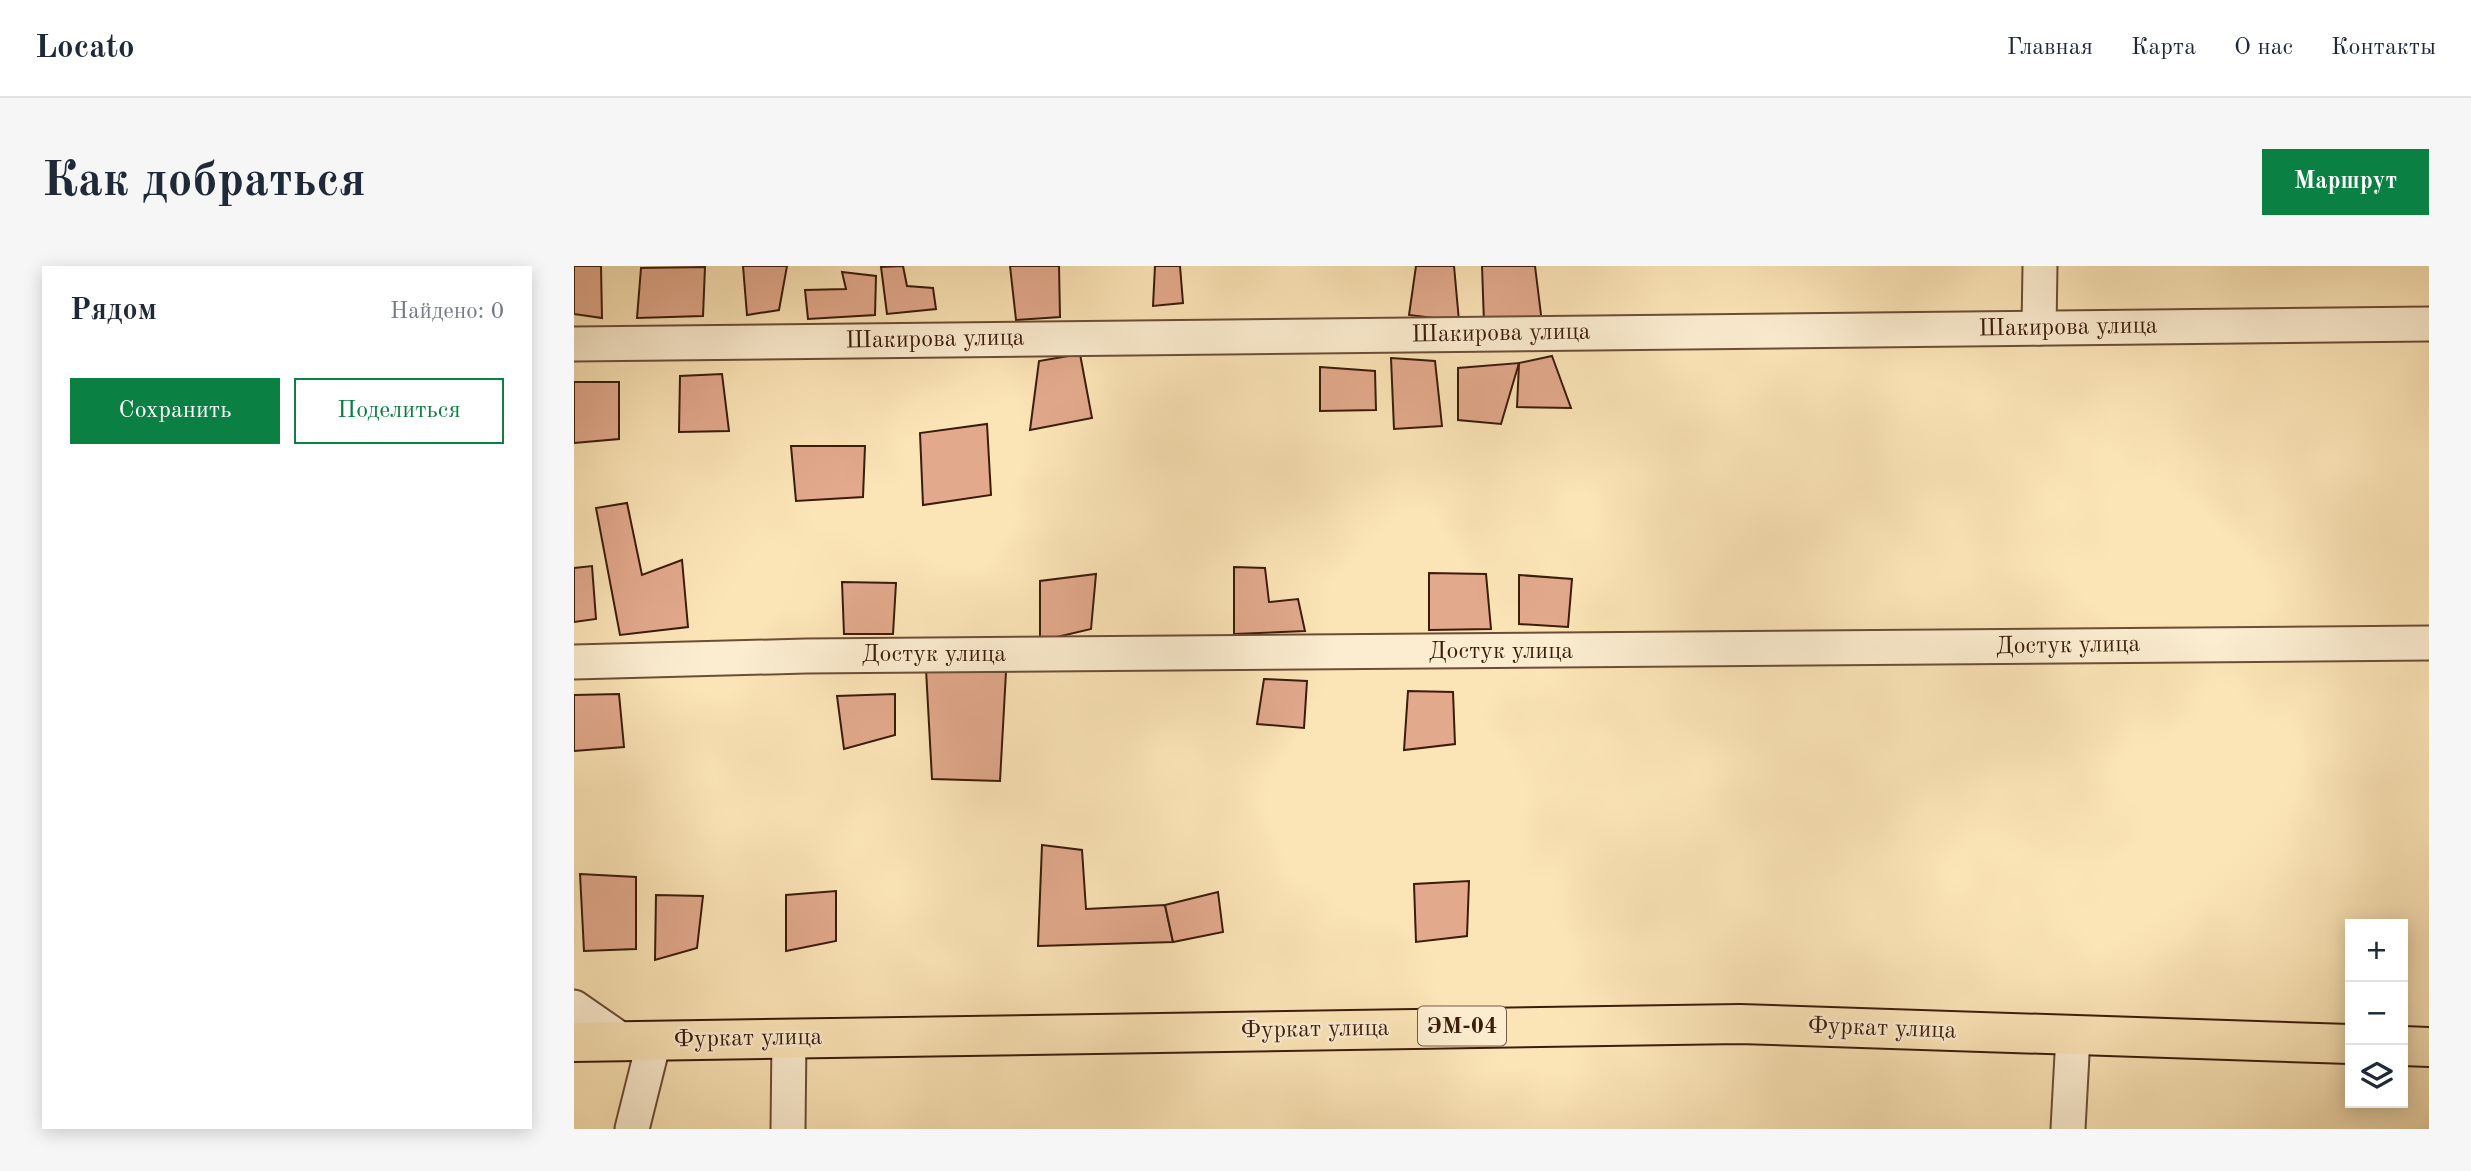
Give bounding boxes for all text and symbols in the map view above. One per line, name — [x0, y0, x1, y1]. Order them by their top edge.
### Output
text: Locato — [35, 32, 135, 65]
text: Главная — [2007, 36, 2093, 60]
text: Карта — [2131, 36, 2196, 60]
text: О нас — [2234, 36, 2293, 60]
text: Контакты — [2331, 36, 2436, 60]
button: Маршрут — [2262, 149, 2429, 215]
text: Как добраться — [42, 158, 366, 207]
text: Рядом — [70, 296, 157, 326]
text: Найдено: 0 — [390, 300, 504, 323]
street label: Шакирова улица — [1978, 314, 2158, 342]
street label: Шакирова улица — [1411, 320, 1591, 348]
street label: Шакирова улица — [845, 326, 1025, 354]
button: Сохранить — [70, 378, 280, 444]
button: Поделиться — [294, 378, 504, 444]
street label: Достук улица — [1996, 633, 2141, 659]
street label: Достук улица — [1429, 640, 1573, 664]
street label: Достук улица — [862, 643, 1006, 667]
map controls — [2345, 919, 2408, 1108]
button: + — [2345, 919, 2408, 982]
button: − — [2345, 982, 2408, 1045]
road number: ЭМ-04 — [1418, 1006, 1506, 1046]
street label: Фуркат улица — [1807, 1014, 1957, 1044]
street label: Фуркат улица — [1240, 1017, 1390, 1043]
street label: Фуркат улица — [673, 1026, 823, 1052]
button: layers — [2345, 1045, 2408, 1108]

